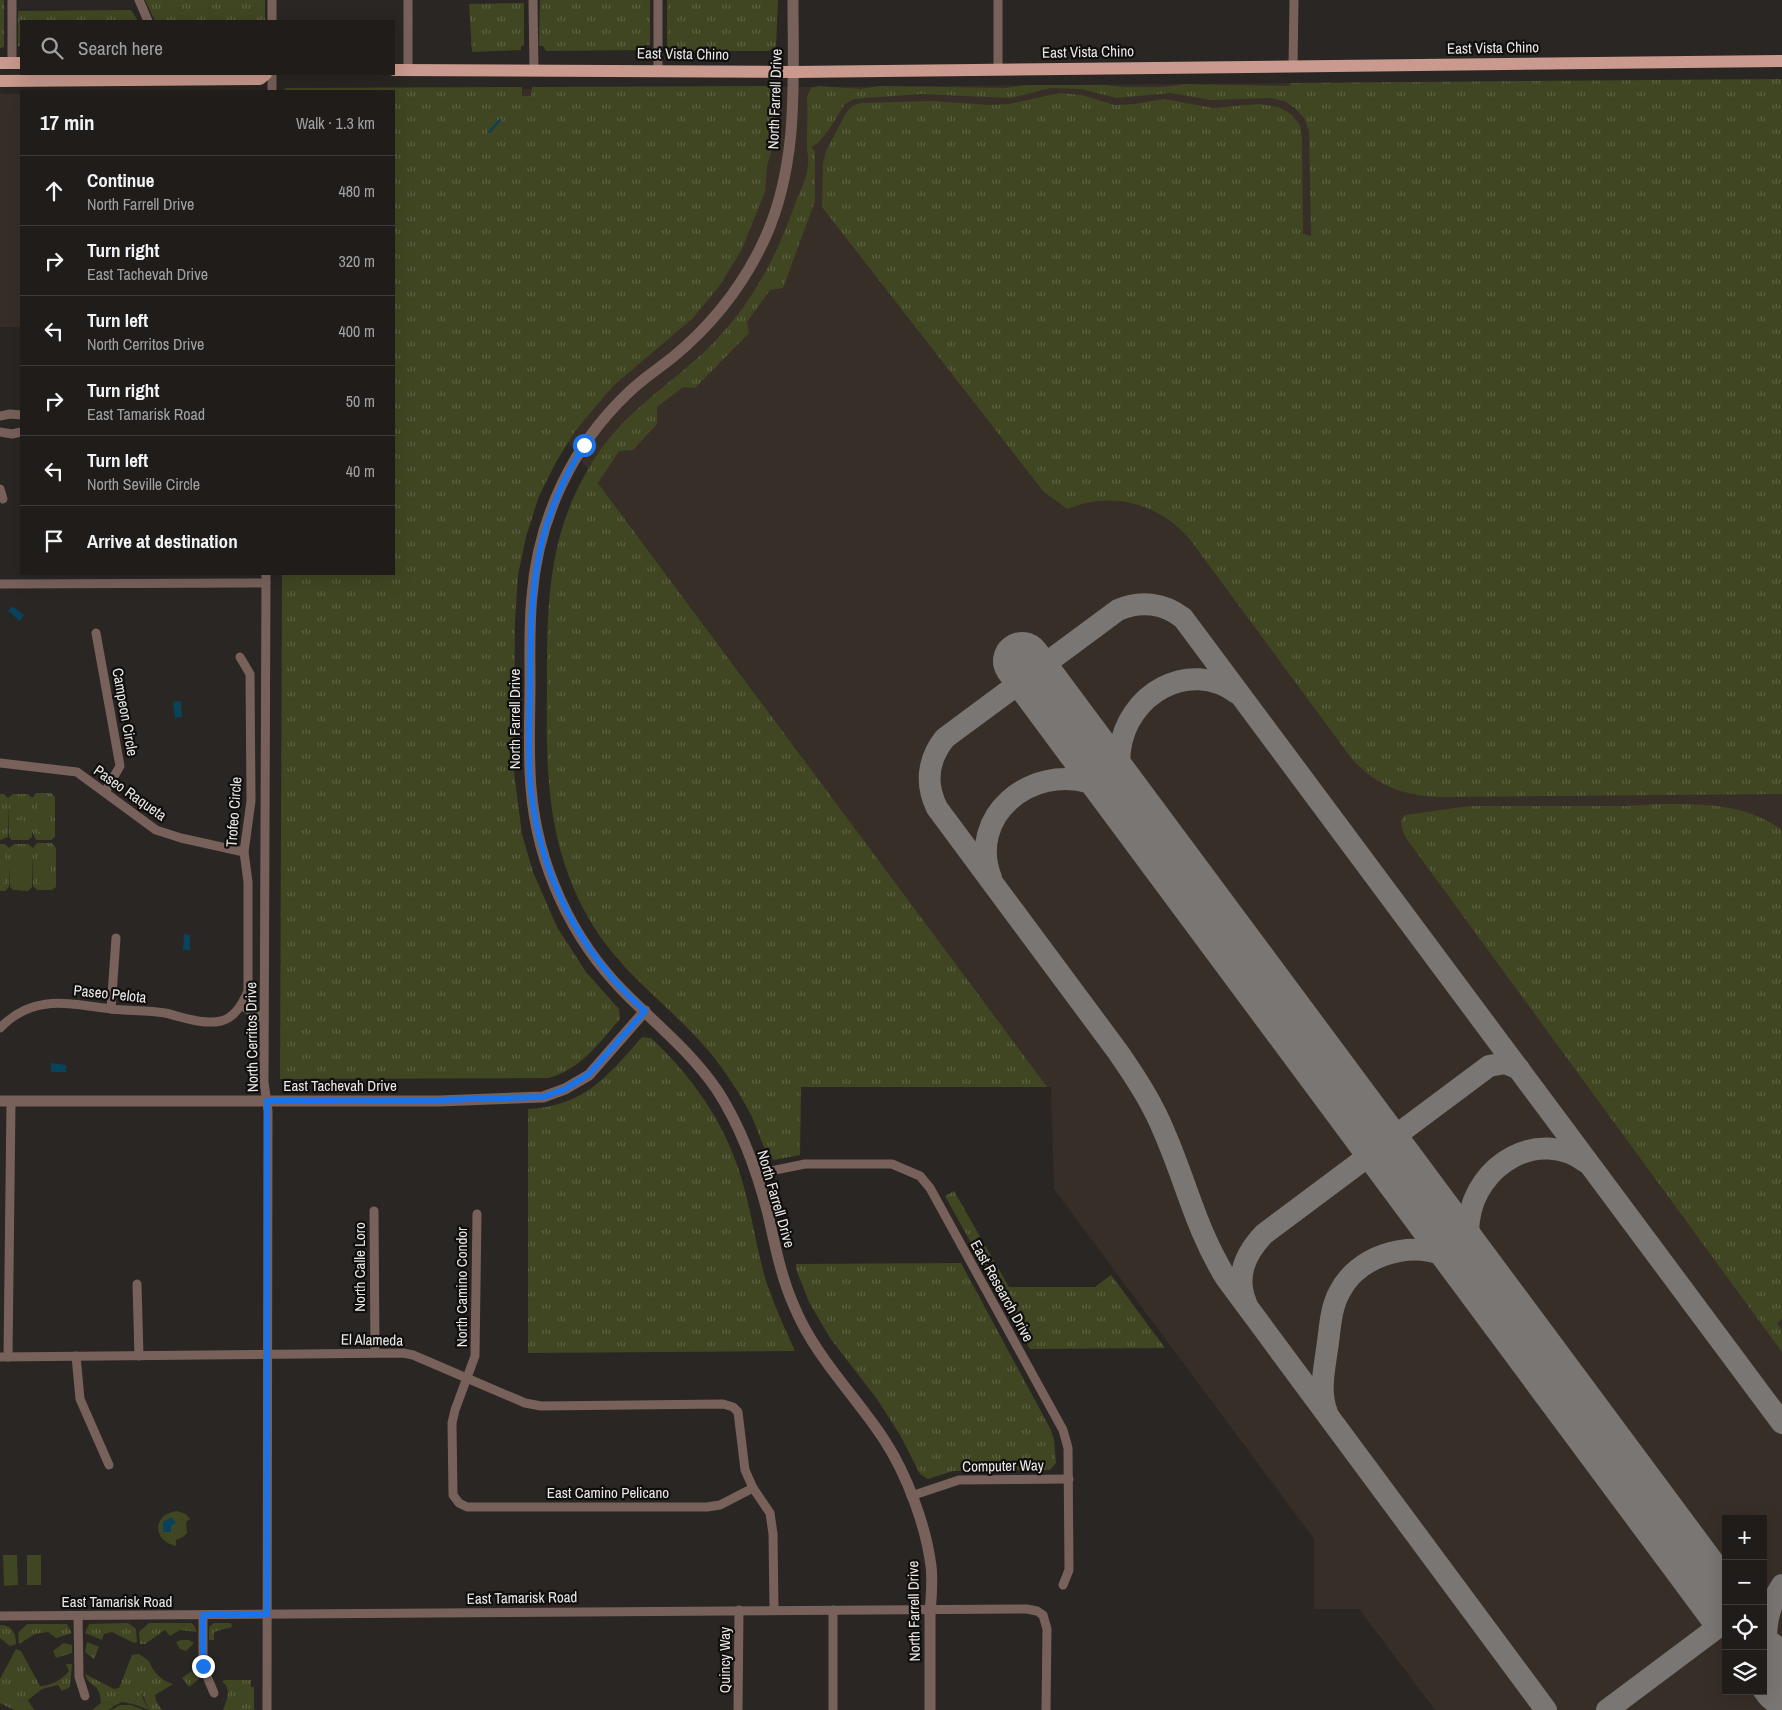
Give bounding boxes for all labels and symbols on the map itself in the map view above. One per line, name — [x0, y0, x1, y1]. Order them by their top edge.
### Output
street label: East Vista Chino — [1447, 36, 1539, 59]
street label: East Vista Chino — [1042, 40, 1134, 63]
street label: East Vista Chino — [637, 42, 729, 65]
street label: North Farrell Drive — [762, 48, 787, 150]
route start — [573, 434, 596, 457]
street label: Campeon Circle — [107, 666, 144, 758]
street label: North Farrell Drive — [504, 669, 525, 769]
street label: Paseo Raqueta — [90, 760, 171, 826]
street label: Trofeo Circle — [221, 776, 246, 848]
street label: Paseo Pelota — [73, 979, 148, 1008]
street label: North Cerritos Drive — [240, 982, 263, 1092]
street label: East Tachevah Drive — [283, 1075, 397, 1096]
street label: North Farrell Drive — [753, 1148, 800, 1250]
street label: North Calle Loro — [349, 1222, 370, 1312]
street label: North Camino Condor — [451, 1227, 472, 1347]
street label: East Research Drive — [966, 1236, 1039, 1346]
street label: El Alameda — [341, 1328, 403, 1351]
street label: Computer Way — [962, 1454, 1045, 1477]
street label: East Camino Pelicano — [547, 1482, 669, 1503]
street label: North Farrell Drive — [902, 1560, 925, 1661]
street label: East Tamarisk Road — [466, 1586, 578, 1609]
street label: East Tamarisk Road — [62, 1591, 172, 1612]
street label: Quincy Way — [714, 1626, 735, 1693]
route end — [192, 1655, 215, 1678]

